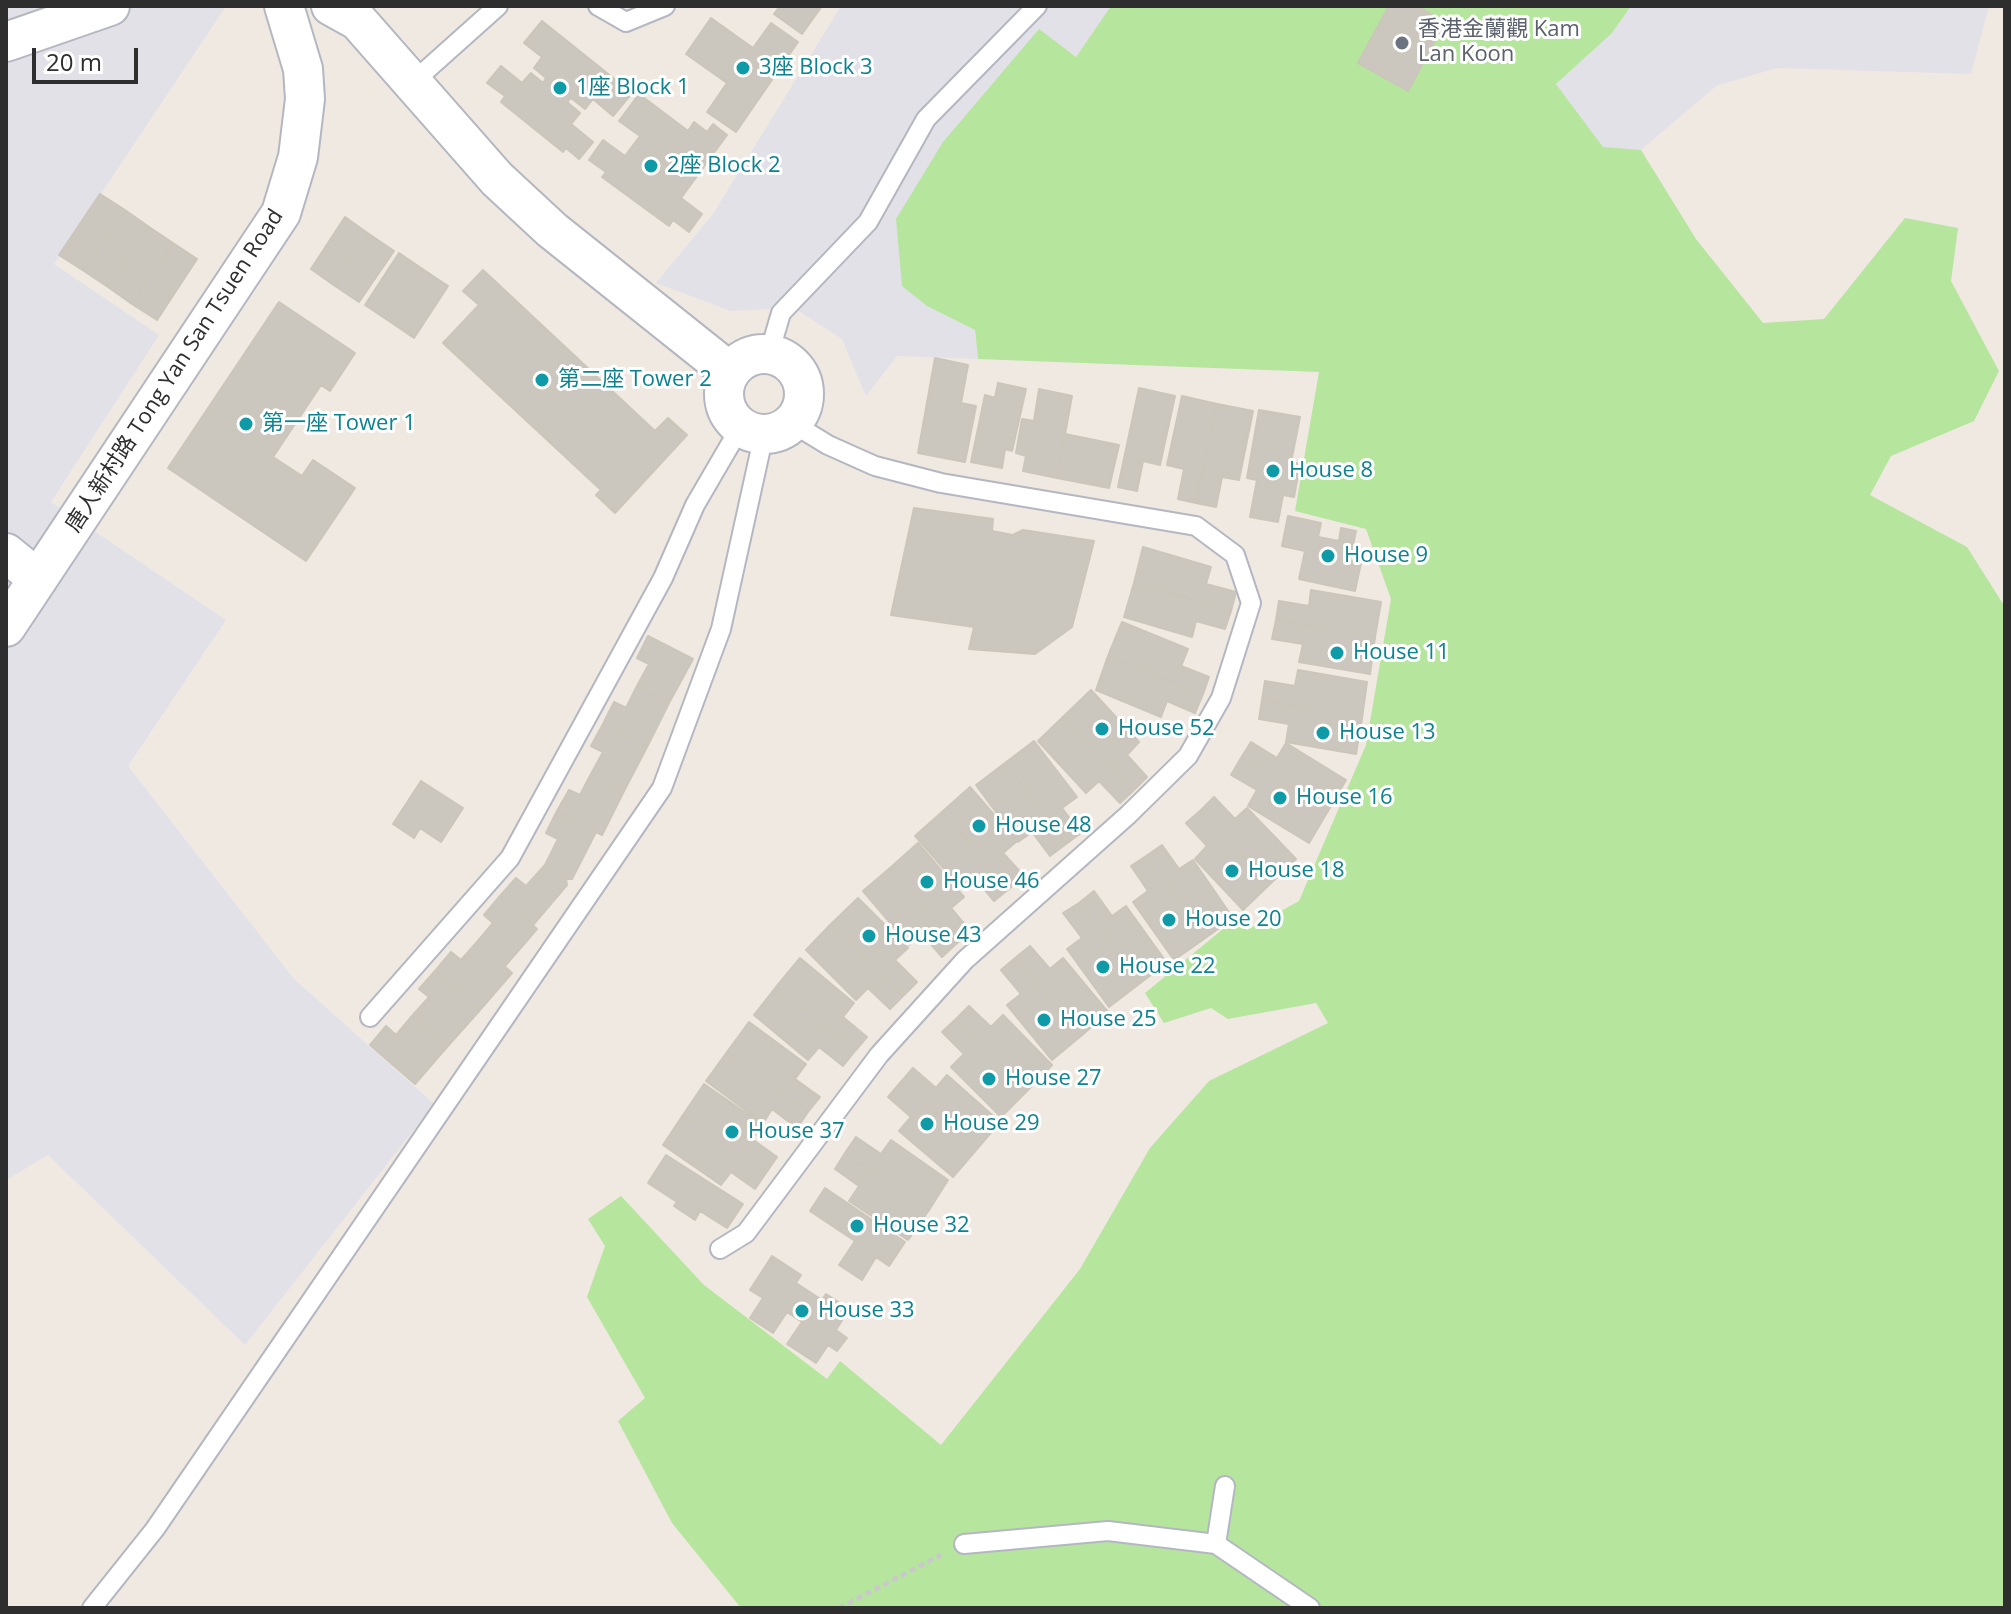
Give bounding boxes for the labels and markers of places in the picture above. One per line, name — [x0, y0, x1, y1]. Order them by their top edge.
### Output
place label: 香港金蘭觀 Kam Lan Koon — [1418, 17, 1580, 68]
marker: 香港金蘭觀 Kam Lan Koon — [1393, 34, 1411, 52]
place label: 3座 Block 3 — [759, 55, 873, 81]
marker: 3座 Block 3 — [734, 59, 752, 77]
place label: 1座 Block 1 — [576, 75, 690, 101]
marker: 1座 Block 1 — [551, 79, 569, 97]
place label: 2座 Block 2 — [667, 153, 781, 179]
marker: 2座 Block 2 — [642, 157, 660, 175]
place label: 第二座 Tower 2 — [558, 367, 712, 393]
marker: 第二座 Tower 2 — [533, 371, 551, 389]
place label: 第一座 Tower 1 — [262, 411, 416, 437]
marker: 第一座 Tower 1 — [237, 415, 255, 433]
place label: House 8 — [1289, 458, 1373, 484]
marker: House 8 — [1264, 462, 1282, 480]
place label: House 9 — [1344, 543, 1428, 569]
marker: House 9 — [1319, 547, 1337, 565]
place label: House 11 — [1353, 640, 1450, 666]
marker: House 11 — [1328, 644, 1346, 662]
place label: House 52 — [1118, 716, 1215, 742]
marker: House 52 — [1093, 720, 1111, 738]
place label: House 13 — [1339, 720, 1436, 746]
marker: House 13 — [1314, 724, 1332, 742]
place label: House 16 — [1296, 785, 1393, 811]
marker: House 16 — [1271, 789, 1289, 807]
place label: House 48 — [995, 813, 1092, 839]
marker: House 48 — [970, 817, 988, 835]
place label: House 18 — [1248, 858, 1345, 884]
marker: House 18 — [1223, 862, 1241, 880]
place label: House 46 — [943, 869, 1040, 895]
marker: House 46 — [918, 873, 936, 891]
place label: House 20 — [1185, 907, 1282, 933]
marker: House 20 — [1160, 911, 1178, 929]
place label: House 43 — [885, 923, 982, 949]
marker: House 43 — [860, 927, 878, 945]
place label: House 22 — [1119, 954, 1216, 980]
marker: House 22 — [1094, 958, 1112, 976]
place label: House 25 — [1060, 1007, 1157, 1033]
marker: House 25 — [1035, 1011, 1053, 1029]
place label: House 27 — [1005, 1066, 1102, 1092]
marker: House 27 — [980, 1070, 998, 1088]
place label: House 29 — [943, 1111, 1040, 1137]
marker: House 29 — [918, 1115, 936, 1133]
place label: House 37 — [748, 1119, 845, 1145]
marker: House 37 — [723, 1123, 741, 1141]
place label: House 32 — [873, 1213, 970, 1239]
marker: House 32 — [848, 1217, 866, 1235]
place label: House 33 — [818, 1298, 915, 1324]
marker: House 33 — [793, 1302, 811, 1320]

